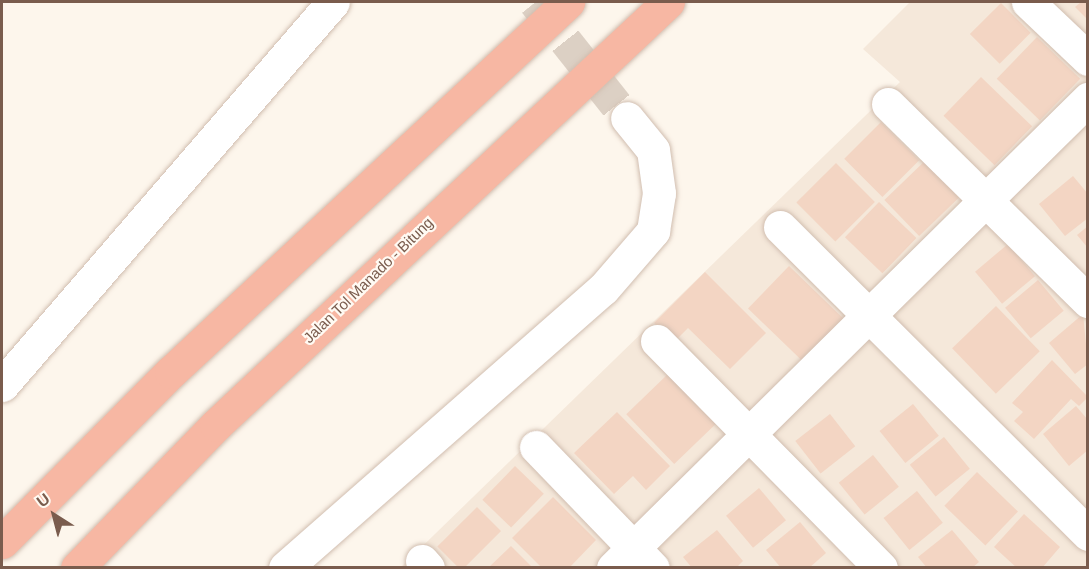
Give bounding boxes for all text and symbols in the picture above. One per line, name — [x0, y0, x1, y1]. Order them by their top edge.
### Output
street label: Jalan Tol Manado - Bitung — [299, 213, 437, 347]
north arrow — [24, 485, 84, 545]
text: U — [33, 490, 53, 510]

